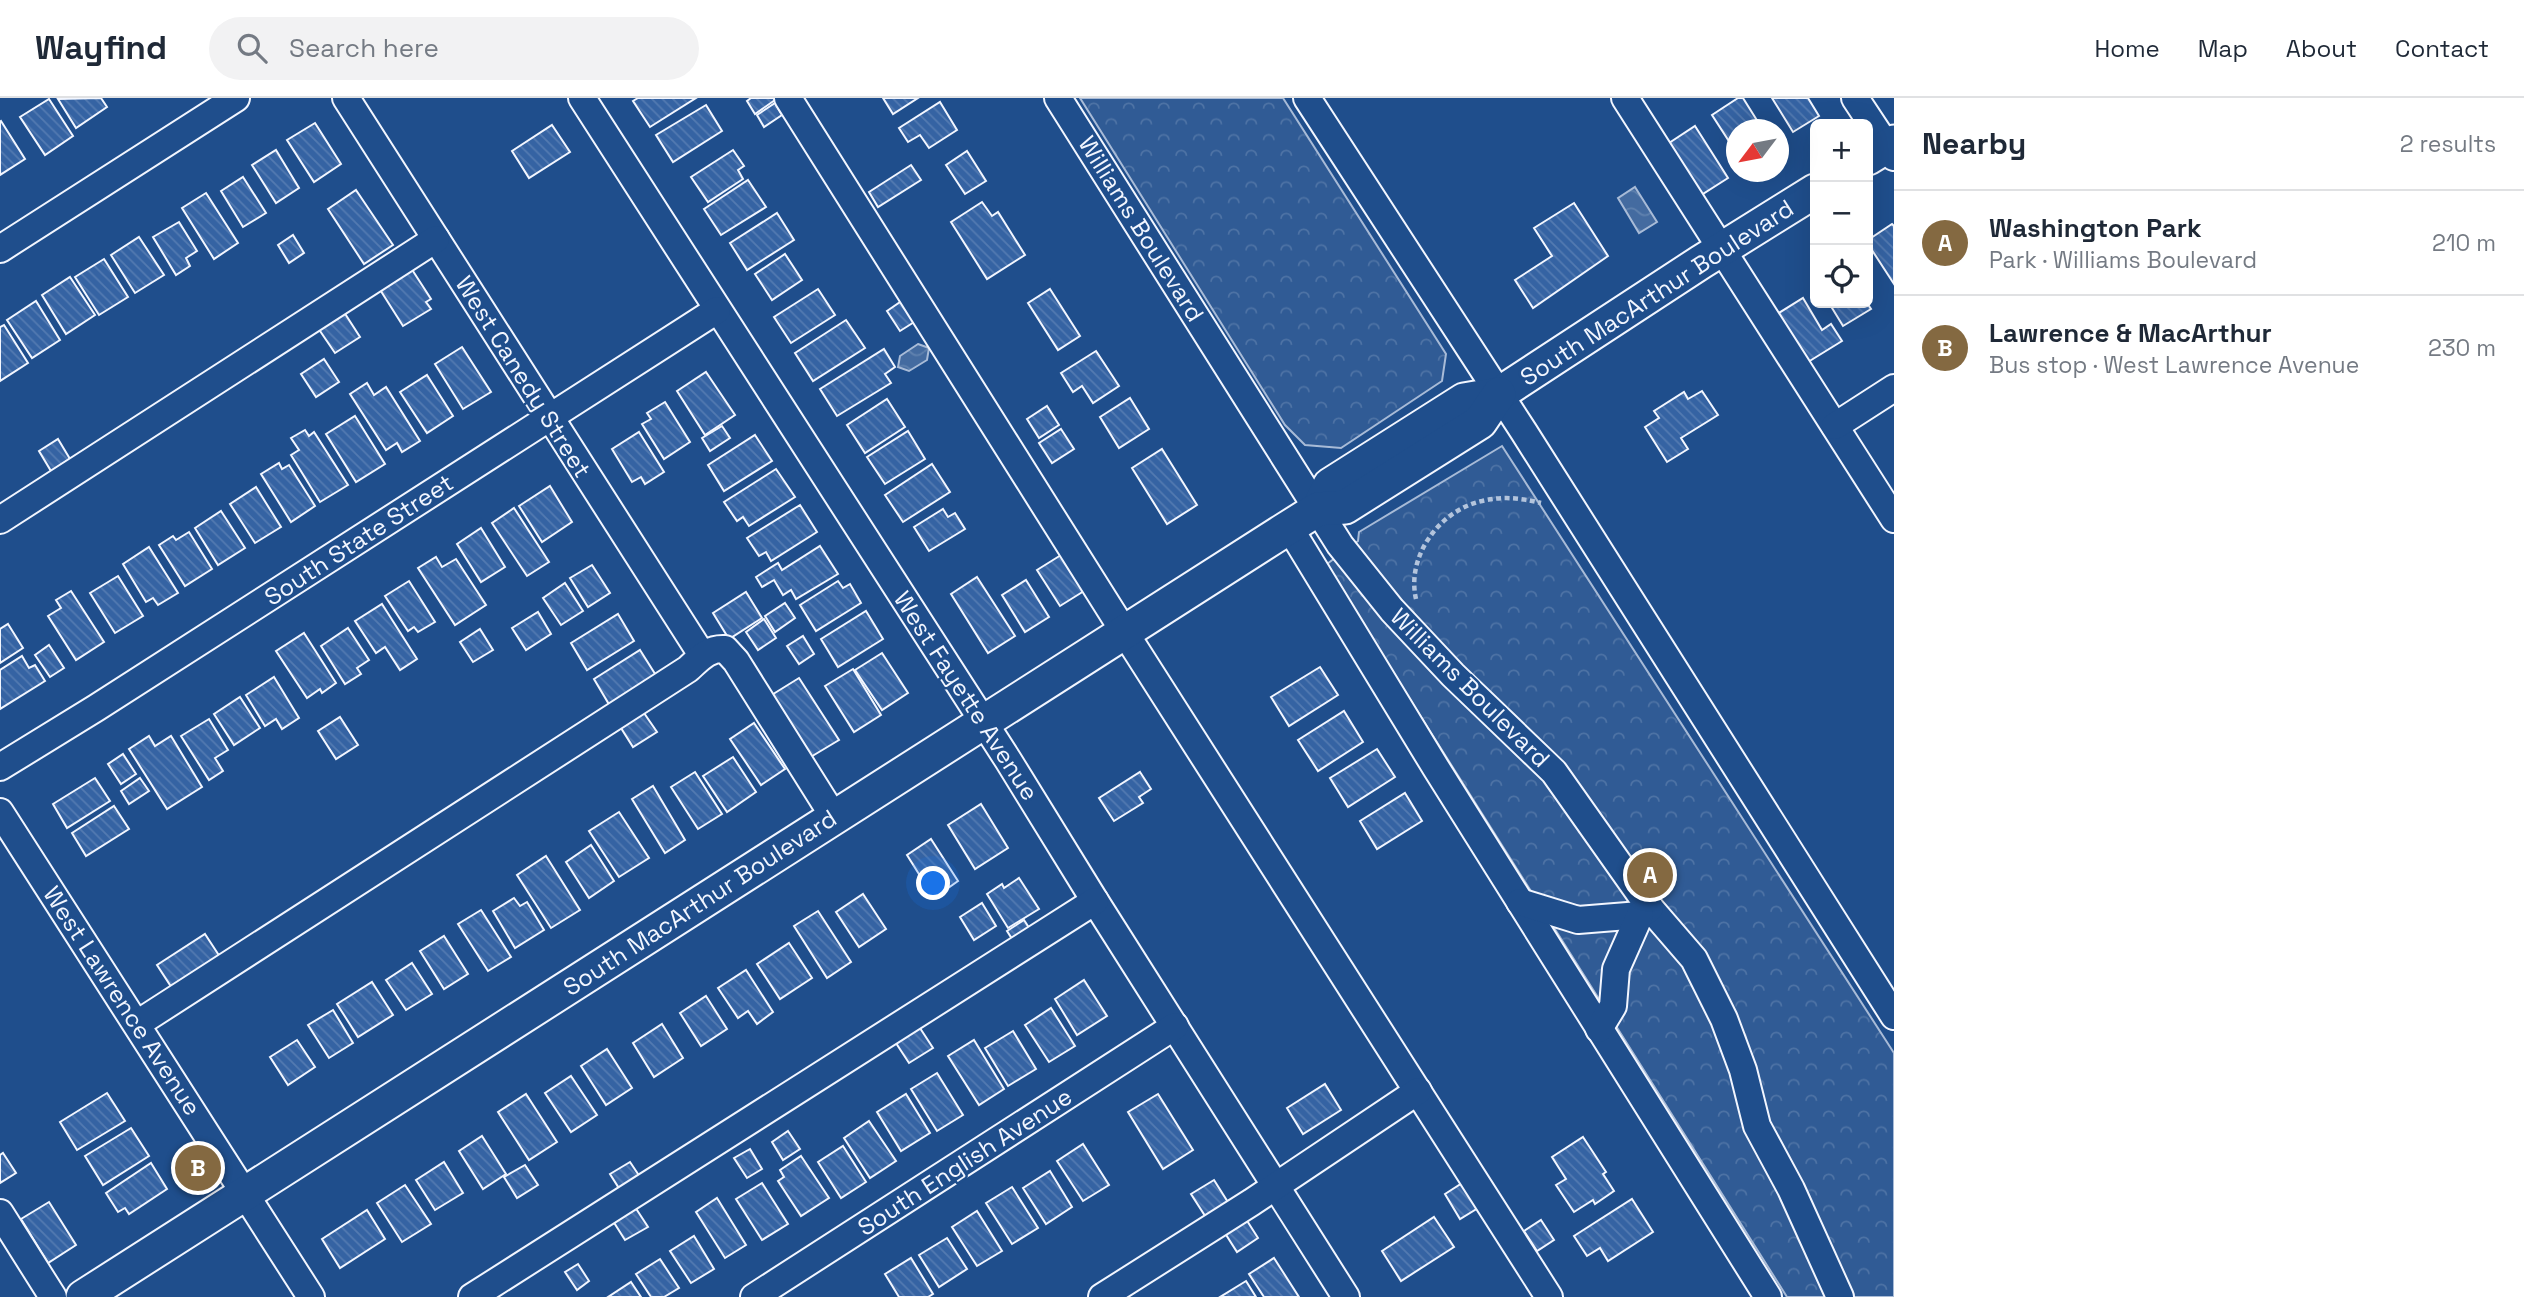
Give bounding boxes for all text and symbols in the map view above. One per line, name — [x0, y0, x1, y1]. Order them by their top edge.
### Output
search box — [209, 17, 699, 80]
text: Wayfind — [35, 27, 167, 69]
icon: search — [233, 29, 271, 67]
text: Search here — [289, 31, 439, 65]
text: Home — [2094, 33, 2160, 64]
text: Map — [2198, 33, 2248, 64]
text: About — [2286, 33, 2357, 64]
text: Contact — [2395, 33, 2489, 64]
north arrow — [1726, 119, 1789, 182]
map controls — [1810, 119, 1873, 308]
button: + — [1810, 119, 1873, 182]
text: Nearby — [1922, 124, 2026, 163]
text: 2 results — [2400, 129, 2496, 159]
street label: Williams Boulevard — [1072, 130, 1211, 327]
button: − — [1810, 182, 1873, 245]
street label: South MacArthur Boulevard — [1514, 192, 1799, 393]
text: Washington Park — [1989, 211, 2202, 245]
text: A — [1938, 228, 1952, 258]
text: 210 m — [2432, 228, 2496, 258]
button: locate — [1810, 245, 1873, 308]
text: Park · Williams Boulevard — [1989, 245, 2257, 275]
street label: West Canedy Street — [449, 270, 598, 483]
text: Lawrence & MacArthur — [1989, 316, 2272, 350]
text: B — [1937, 333, 1953, 363]
text: 230 m — [2428, 333, 2496, 363]
text: Bus stop · West Lawrence Avenue — [1989, 350, 2359, 380]
street label: South State Street — [258, 467, 459, 612]
street label: West Fayette Avenue — [887, 585, 1046, 806]
street label: Williams Boulevard — [1384, 601, 1557, 774]
street label: South MacArthur Boulevard — [557, 802, 842, 1003]
pin: A — [1627, 849, 1673, 901]
your location — [916, 866, 950, 900]
street label: West Lawrence Avenue — [37, 880, 208, 1121]
street label: South English Avenue — [852, 1081, 1078, 1243]
pin: B — [175, 1142, 221, 1194]

